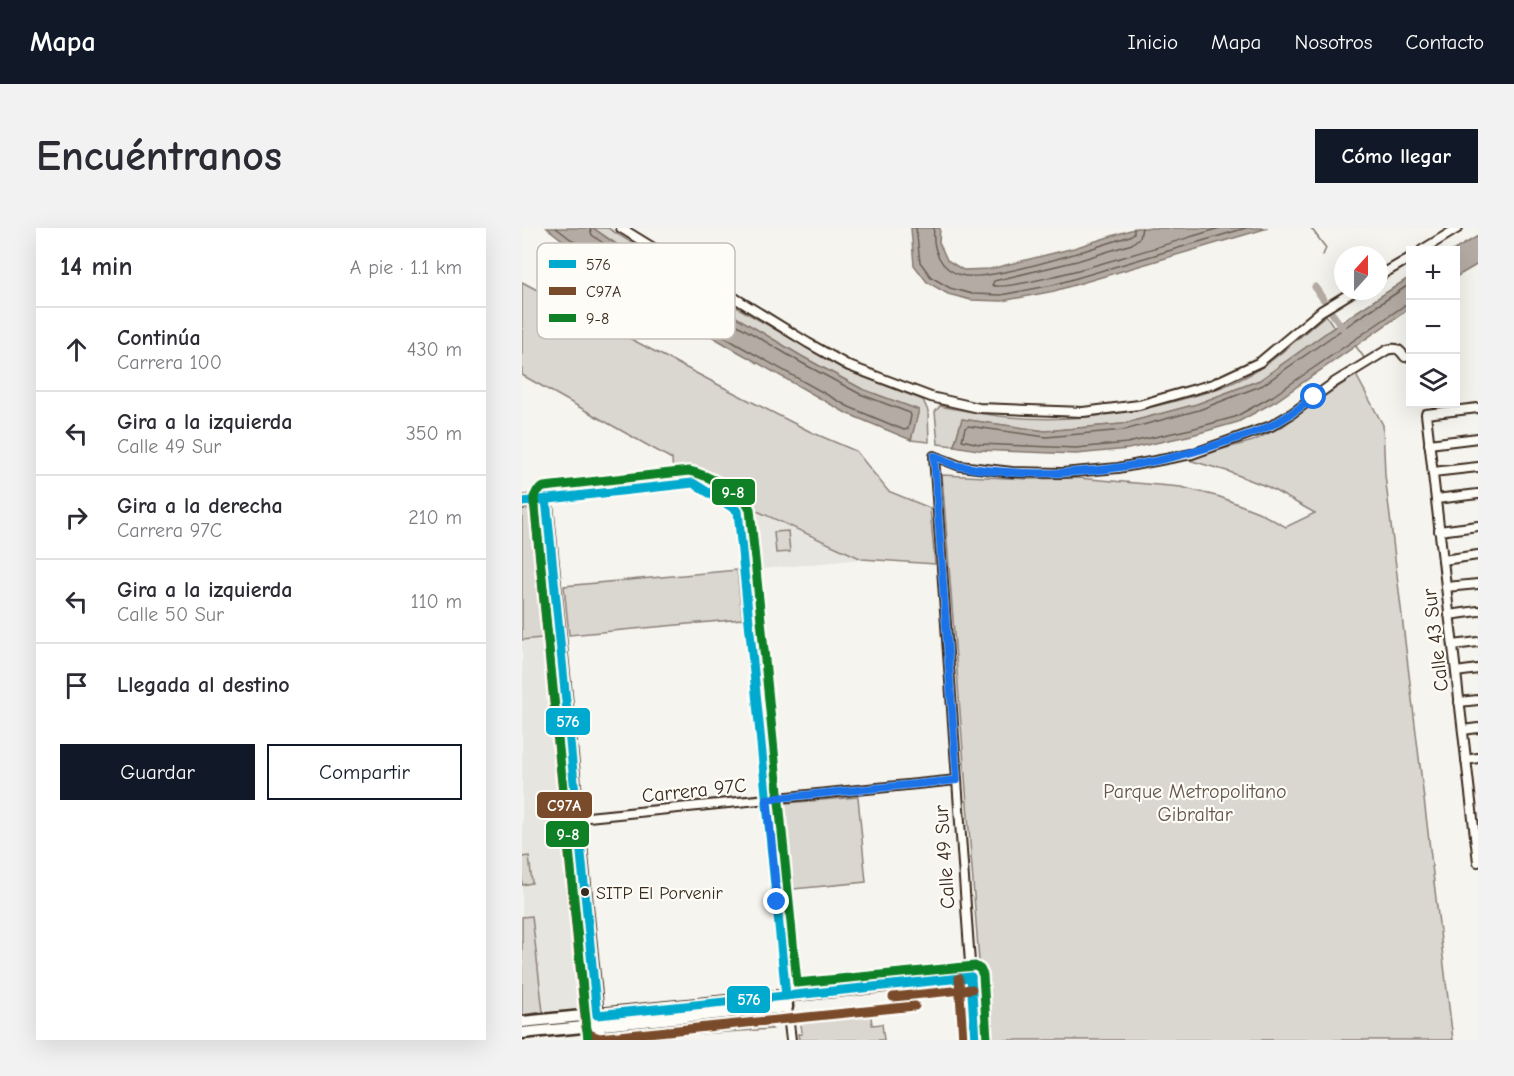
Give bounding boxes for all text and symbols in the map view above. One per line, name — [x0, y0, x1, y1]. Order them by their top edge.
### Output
text: Mapa — [30, 26, 96, 58]
text: Inicio — [1127, 30, 1178, 54]
text: Mapa — [1211, 30, 1261, 54]
text: Nosotros — [1294, 30, 1373, 54]
text: Contacto — [1406, 30, 1484, 54]
button: Cómo llegar — [1315, 129, 1478, 183]
text: Encuéntranos — [36, 132, 282, 181]
legend — [537, 243, 735, 339]
north arrow — [1334, 246, 1388, 300]
map controls — [1406, 246, 1460, 408]
button: + — [1406, 246, 1460, 300]
text: 14 min — [60, 252, 133, 282]
text: A pie · 1.1 km — [350, 256, 462, 279]
text: 576 — [586, 256, 611, 274]
text: C97A — [586, 283, 621, 301]
button: − — [1406, 300, 1460, 354]
text: 9-8 — [586, 310, 609, 328]
text: Continúa — [117, 325, 201, 351]
icon: ahead — [60, 333, 93, 366]
text: 430 m — [407, 338, 462, 361]
text: Carrera 100 — [117, 351, 222, 374]
button: layers — [1406, 354, 1460, 408]
route start — [1300, 383, 1326, 409]
text: Gira a la izquierda — [117, 409, 292, 435]
icon: left — [60, 417, 93, 450]
text: 350 m — [406, 422, 462, 445]
text: Calle 49 Sur — [117, 435, 221, 458]
line badge: 9-8 — [711, 478, 756, 506]
text: 9-8 — [721, 484, 745, 502]
text: Gira a la derecha — [117, 493, 283, 519]
icon: right — [60, 501, 93, 534]
text: 210 m — [408, 506, 462, 529]
text: Carrera 97C — [117, 519, 222, 542]
text: Gira a la izquierda — [117, 577, 292, 603]
icon: left — [60, 585, 93, 618]
street label: Calle 43 Sur — [1418, 587, 1453, 693]
text: 110 m — [411, 590, 462, 613]
text: Calle 50 Sur — [117, 603, 224, 626]
icon: arrive — [60, 669, 93, 702]
text: Llegada al destino — [117, 672, 290, 698]
line badge: 576 — [545, 707, 591, 736]
text: 576 — [556, 713, 580, 731]
button: Guardar — [60, 744, 255, 800]
button: Compartir — [267, 744, 462, 800]
street label: Carrera 97C — [641, 774, 747, 807]
park label: Parque Metropolitano Gibraltar — [1103, 780, 1287, 826]
line badge: C97A — [536, 791, 593, 819]
text: C97A — [547, 797, 581, 815]
street label: Calle 49 Sur — [929, 804, 960, 910]
line badge: 9-8 — [545, 820, 590, 848]
text: 9-8 — [556, 826, 580, 844]
place label: SITP El Porvenir — [596, 883, 724, 904]
marker: SITP El Porvenir — [579, 886, 591, 898]
route end — [763, 888, 789, 914]
line badge: 576 — [726, 985, 771, 1014]
text: 576 — [737, 991, 761, 1009]

